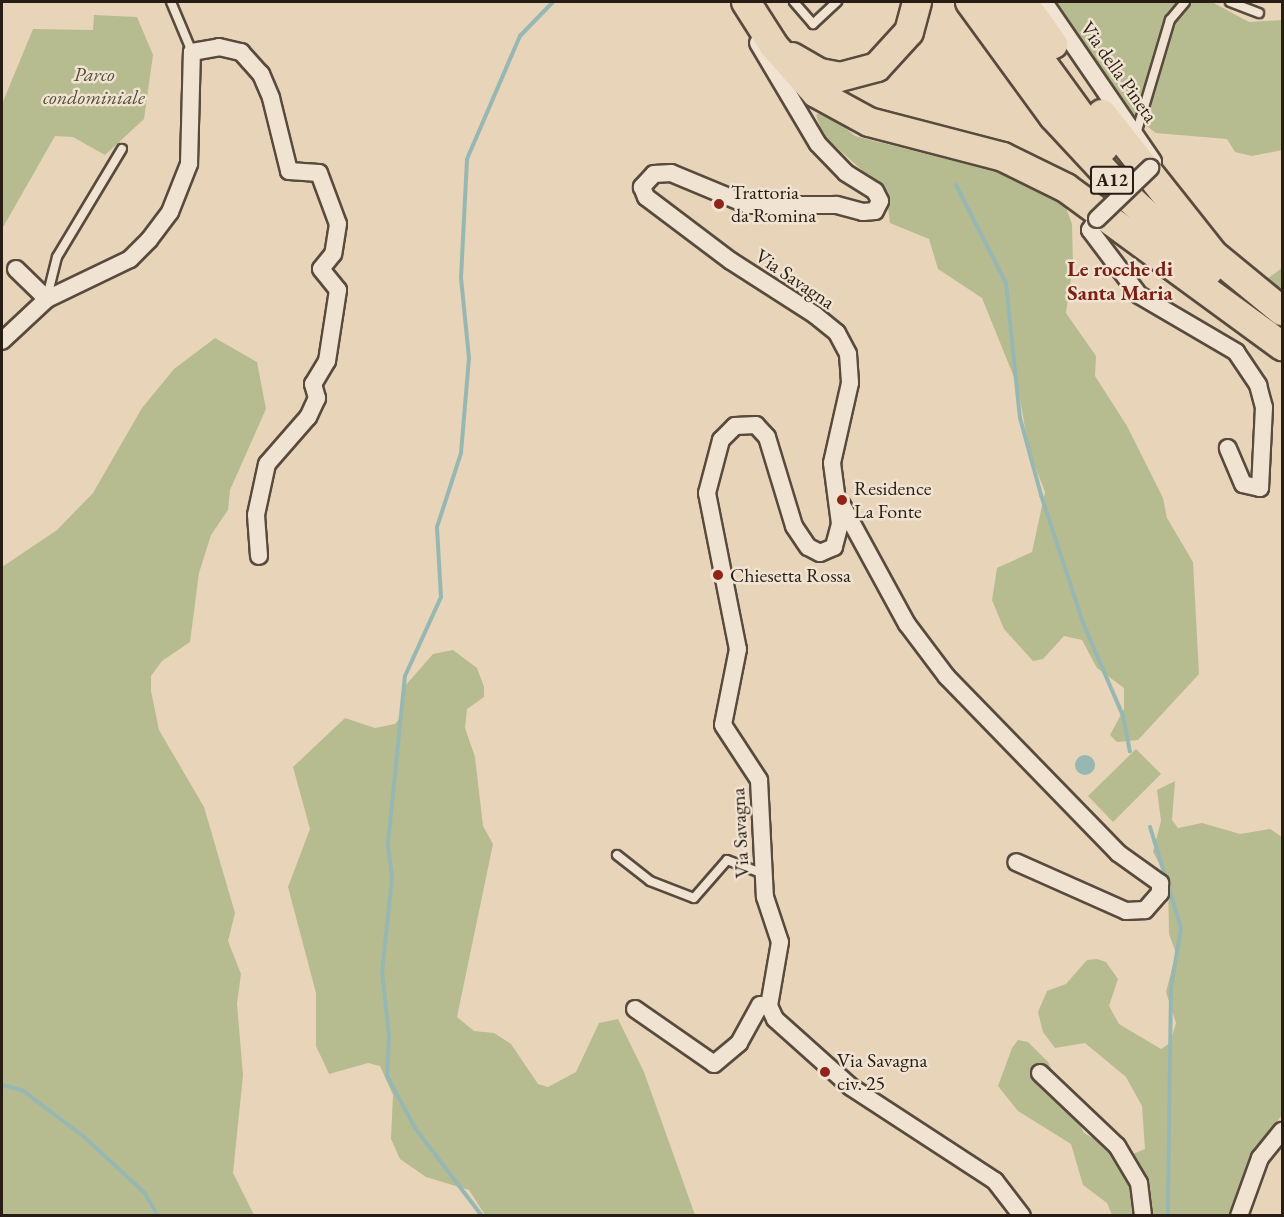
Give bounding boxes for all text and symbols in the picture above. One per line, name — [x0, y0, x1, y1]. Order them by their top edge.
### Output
street label: Via della Pineta — [1075, 17, 1163, 127]
park label: Parco condominiale — [43, 62, 145, 109]
road number: A12 — [1090, 165, 1134, 195]
place label: Trattoria da Romina — [731, 180, 816, 227]
marker: Trattoria da Romina — [712, 197, 726, 211]
street label: Via Savagna — [751, 244, 839, 314]
district label: Le rocche di Santa Maria — [1067, 256, 1173, 306]
place label: Residence La Fonte — [854, 476, 931, 523]
marker: Residence La Fonte — [835, 493, 849, 507]
place label: Chiesetta Rossa — [730, 563, 851, 587]
marker: Chiesetta Rossa — [711, 568, 725, 582]
street label: Via Savagna — [726, 787, 754, 879]
place label: Via Savagna civ. 25 — [837, 1048, 927, 1095]
marker: Via Savagna civ. 25 — [818, 1065, 832, 1079]

